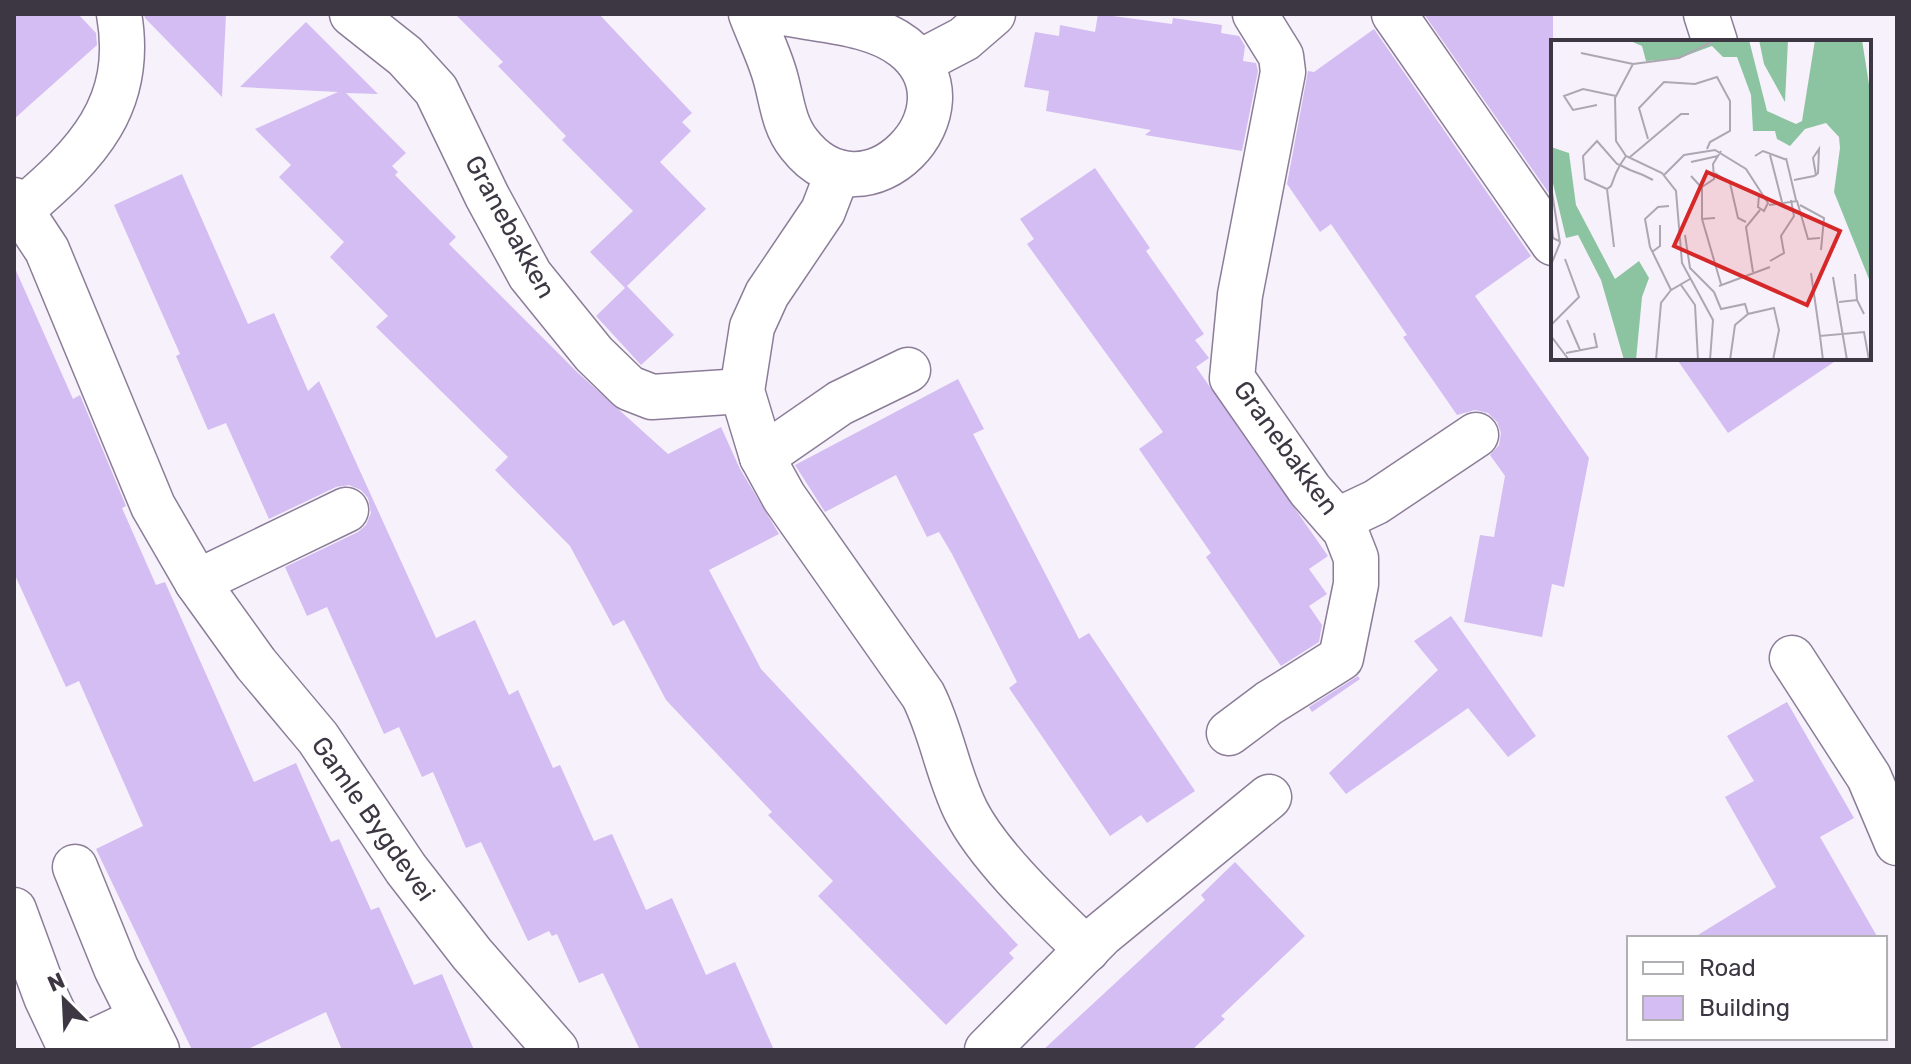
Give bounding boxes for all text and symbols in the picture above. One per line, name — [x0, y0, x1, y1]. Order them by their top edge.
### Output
inset map — [1551, 40, 1871, 360]
street label: Granebakken — [458, 150, 562, 304]
street label: Granebakken — [1227, 375, 1345, 521]
street label: Gamle Bygdevei — [305, 731, 441, 907]
legend — [1627, 936, 1887, 1040]
text: Road — [1699, 954, 1756, 982]
north arrow — [24, 960, 104, 1040]
text: N — [43, 967, 69, 998]
text: Building — [1699, 994, 1790, 1022]

